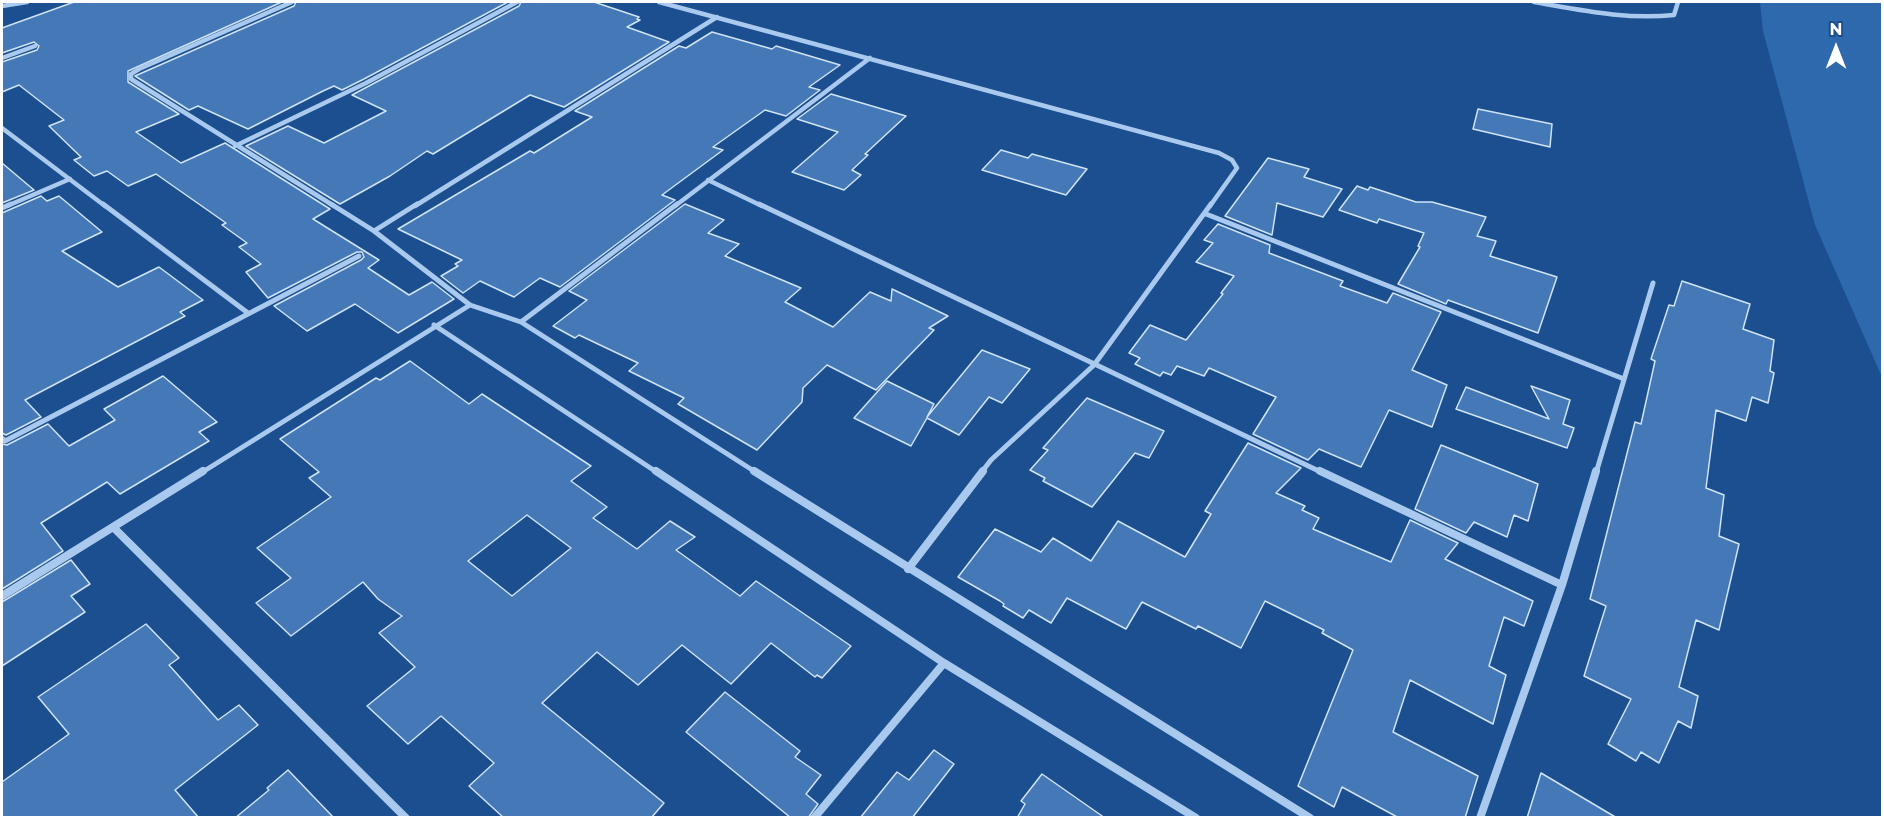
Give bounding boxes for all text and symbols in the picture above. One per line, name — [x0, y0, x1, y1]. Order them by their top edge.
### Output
north arrow — [1806, 18, 1866, 78]
text: N — [1830, 20, 1842, 39]

